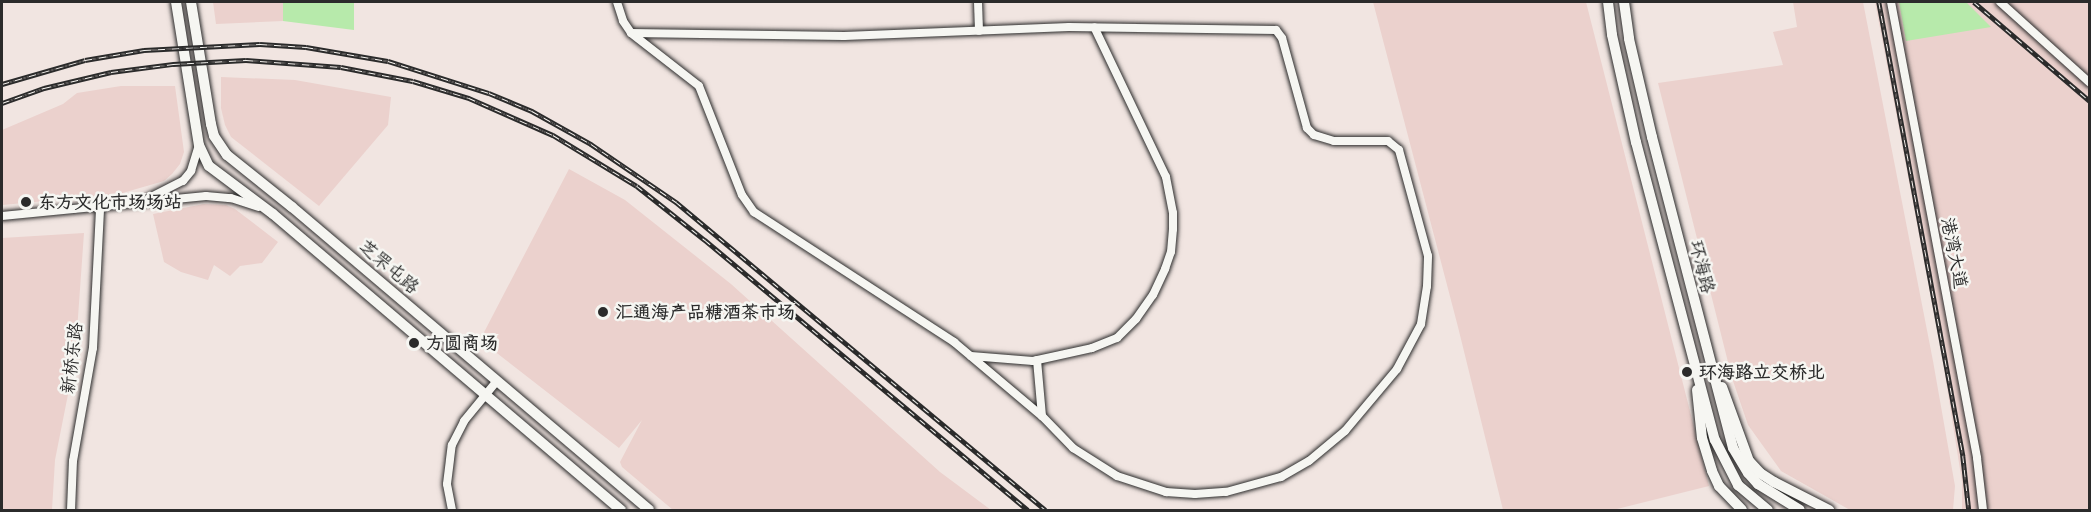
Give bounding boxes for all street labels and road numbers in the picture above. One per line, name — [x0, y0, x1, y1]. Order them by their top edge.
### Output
street label: 港湾大道 — [1937, 216, 1971, 290]
street label: 芝罘屯路 — [354, 236, 424, 298]
street label: 环海路 — [1685, 238, 1719, 296]
street label: 新桥东路 — [57, 321, 87, 395]

